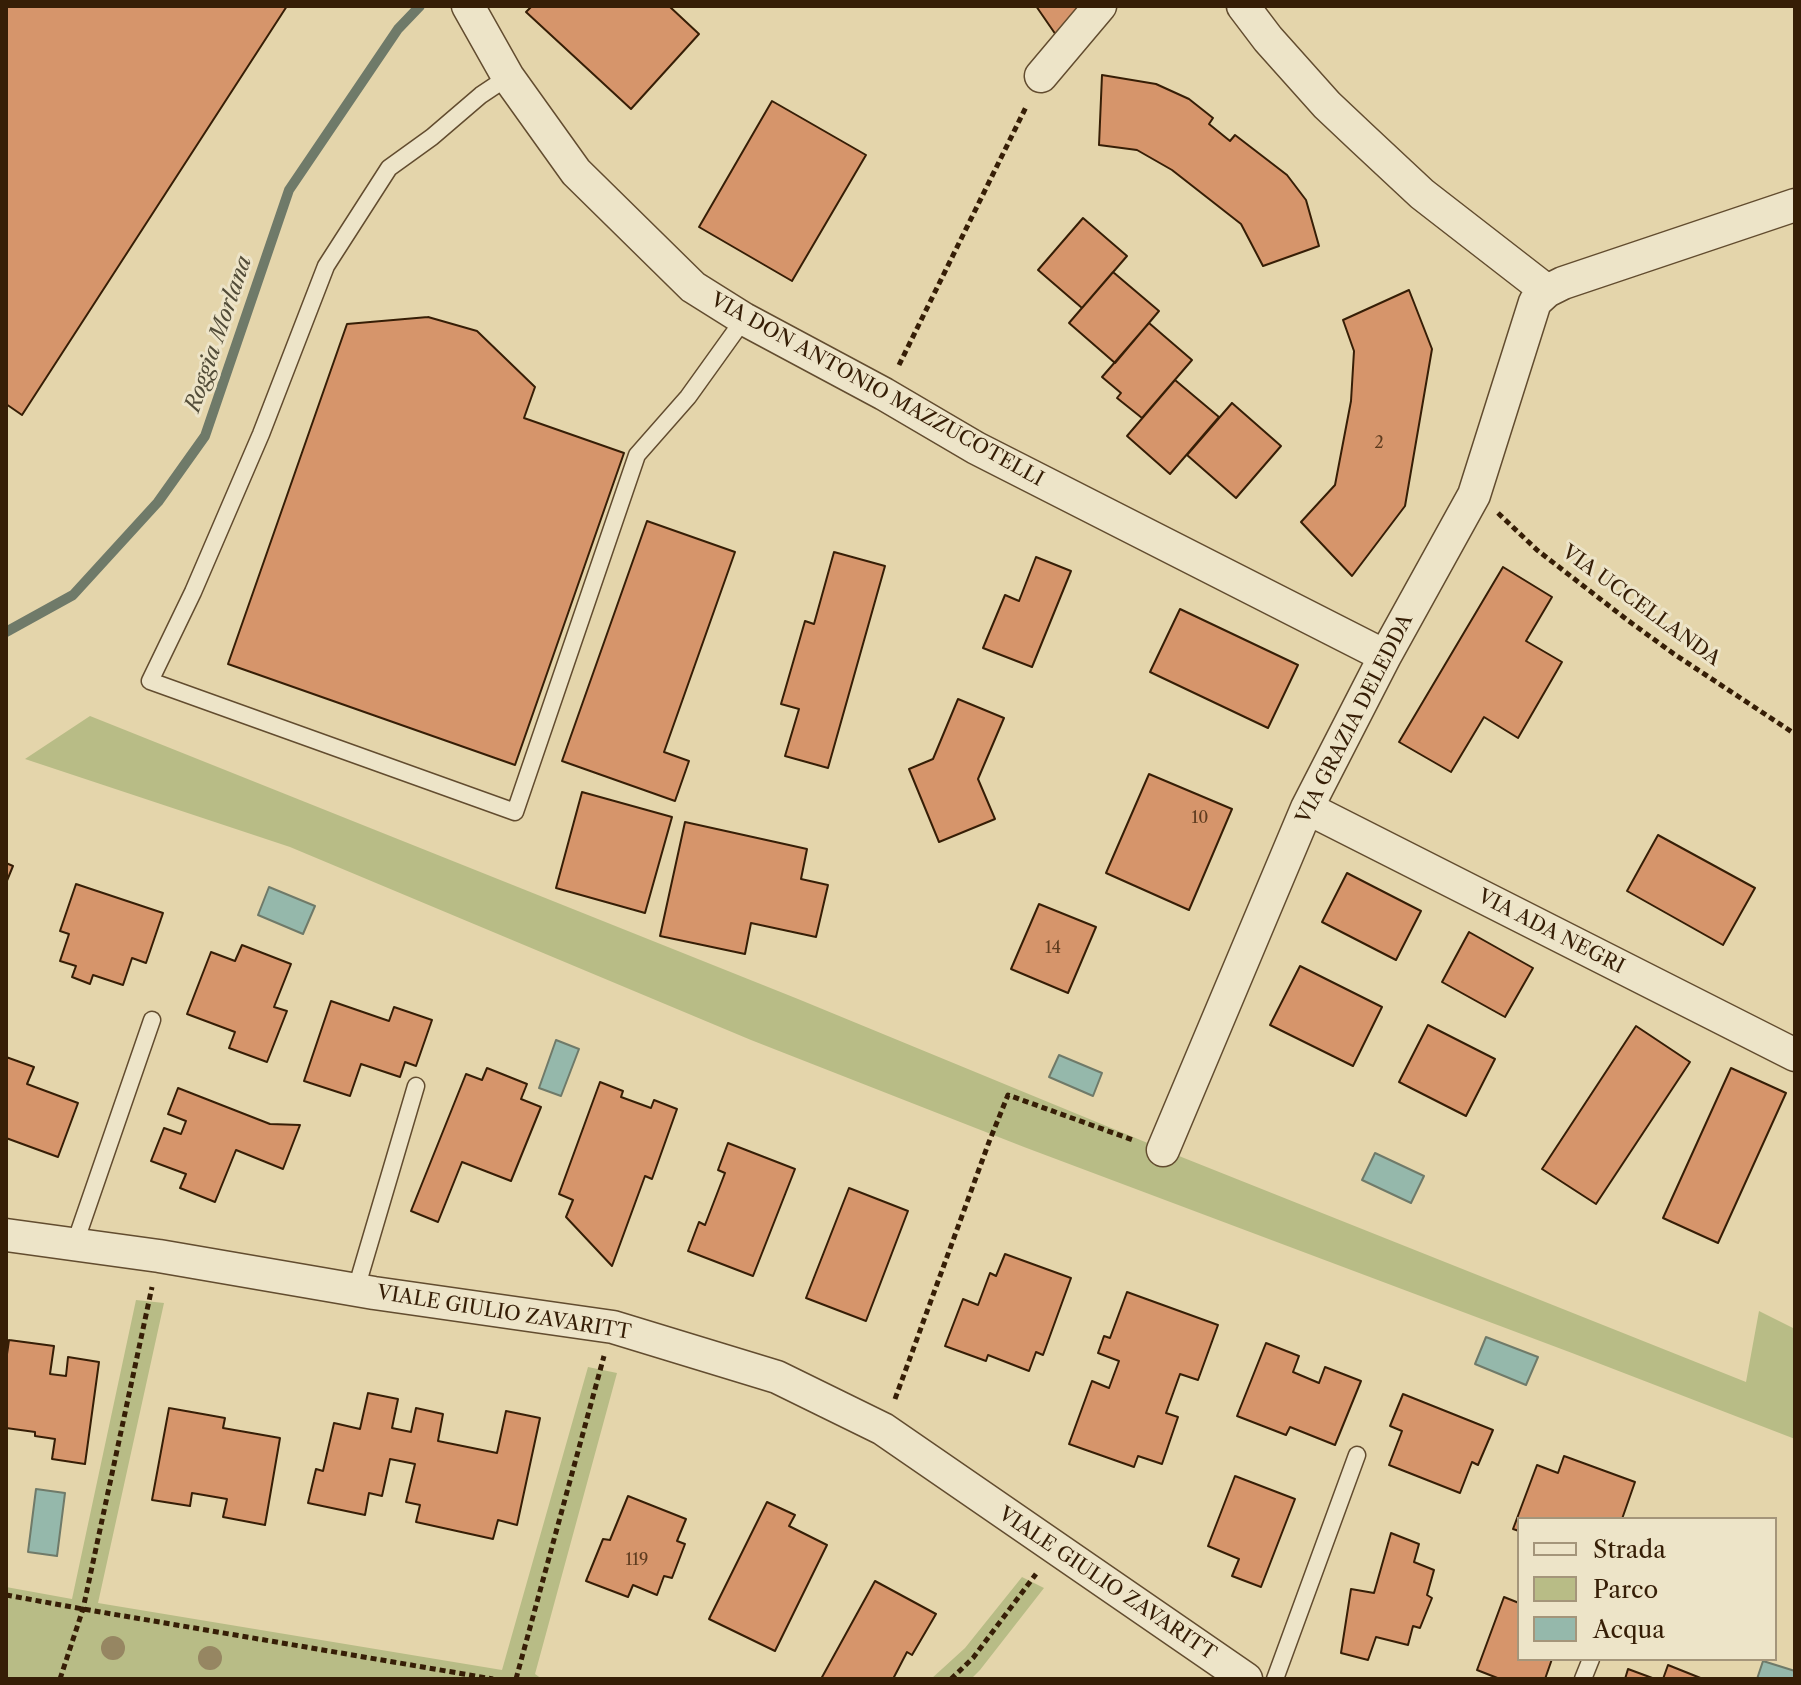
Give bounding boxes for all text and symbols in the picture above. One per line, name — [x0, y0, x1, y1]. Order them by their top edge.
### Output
water label: Roggia Morlana — [180, 252, 258, 416]
street label: VIA DON ANTONIO MAZZUCOTELLI — [706, 288, 1048, 492]
house number: 2 — [1374, 433, 1384, 453]
street label: VIA UCCELLANDA — [1557, 540, 1725, 672]
street label: VIA GRAZIA DELEDDA — [1292, 610, 1418, 828]
house number: 10 — [1192, 808, 1208, 828]
street label: VIA ADA NEGRI — [1474, 885, 1628, 979]
house number: 14 — [1045, 938, 1061, 958]
street label: VIALE GIULIO ZAVARITT — [375, 1281, 633, 1345]
street label: VIALE GIULIO ZAVARITT — [994, 1502, 1220, 1666]
legend — [1517, 1517, 1777, 1661]
text: Strada — [1593, 1535, 1666, 1564]
house number: 119 — [626, 1550, 648, 1570]
text: Parco — [1593, 1575, 1658, 1604]
text: Acqua — [1593, 1615, 1665, 1644]

